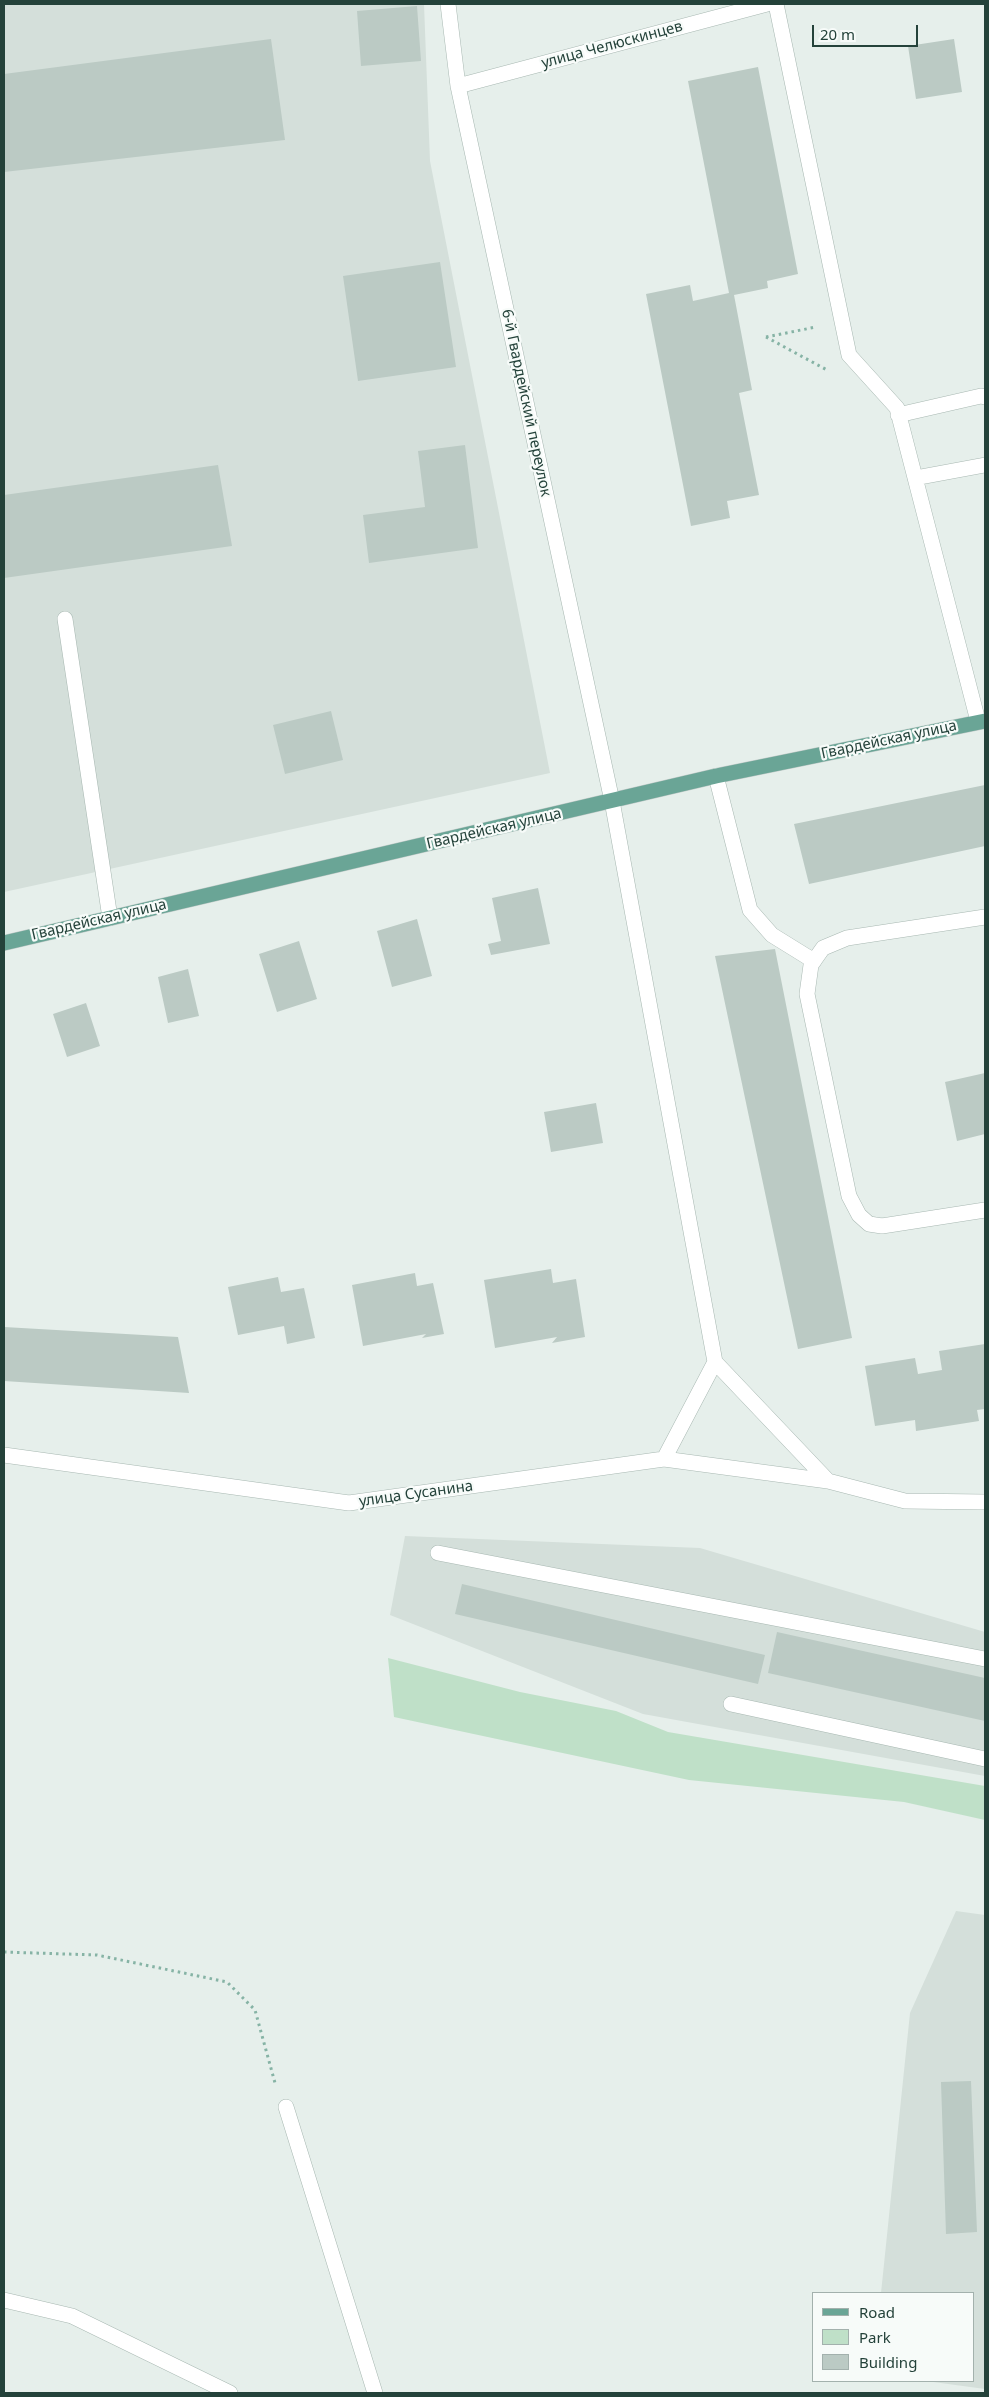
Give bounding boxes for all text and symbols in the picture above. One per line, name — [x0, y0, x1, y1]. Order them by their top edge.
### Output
scale bar — [814, 15, 920, 47]
street label: улица Челюскинцев — [539, 17, 685, 73]
text: 20 m — [820, 24, 855, 44]
street label: 6-й Гвардейский переулок — [497, 308, 555, 498]
street label: Гвардейская улица — [820, 717, 958, 763]
street label: Гвардейская улица — [425, 805, 563, 853]
street label: Гвардейская улица — [30, 896, 168, 944]
street label: улица Сусанина — [358, 1477, 474, 1511]
legend — [812, 2292, 974, 2382]
text: Road — [859, 2302, 895, 2322]
text: Park — [859, 2327, 891, 2347]
text: Building — [859, 2352, 917, 2372]

